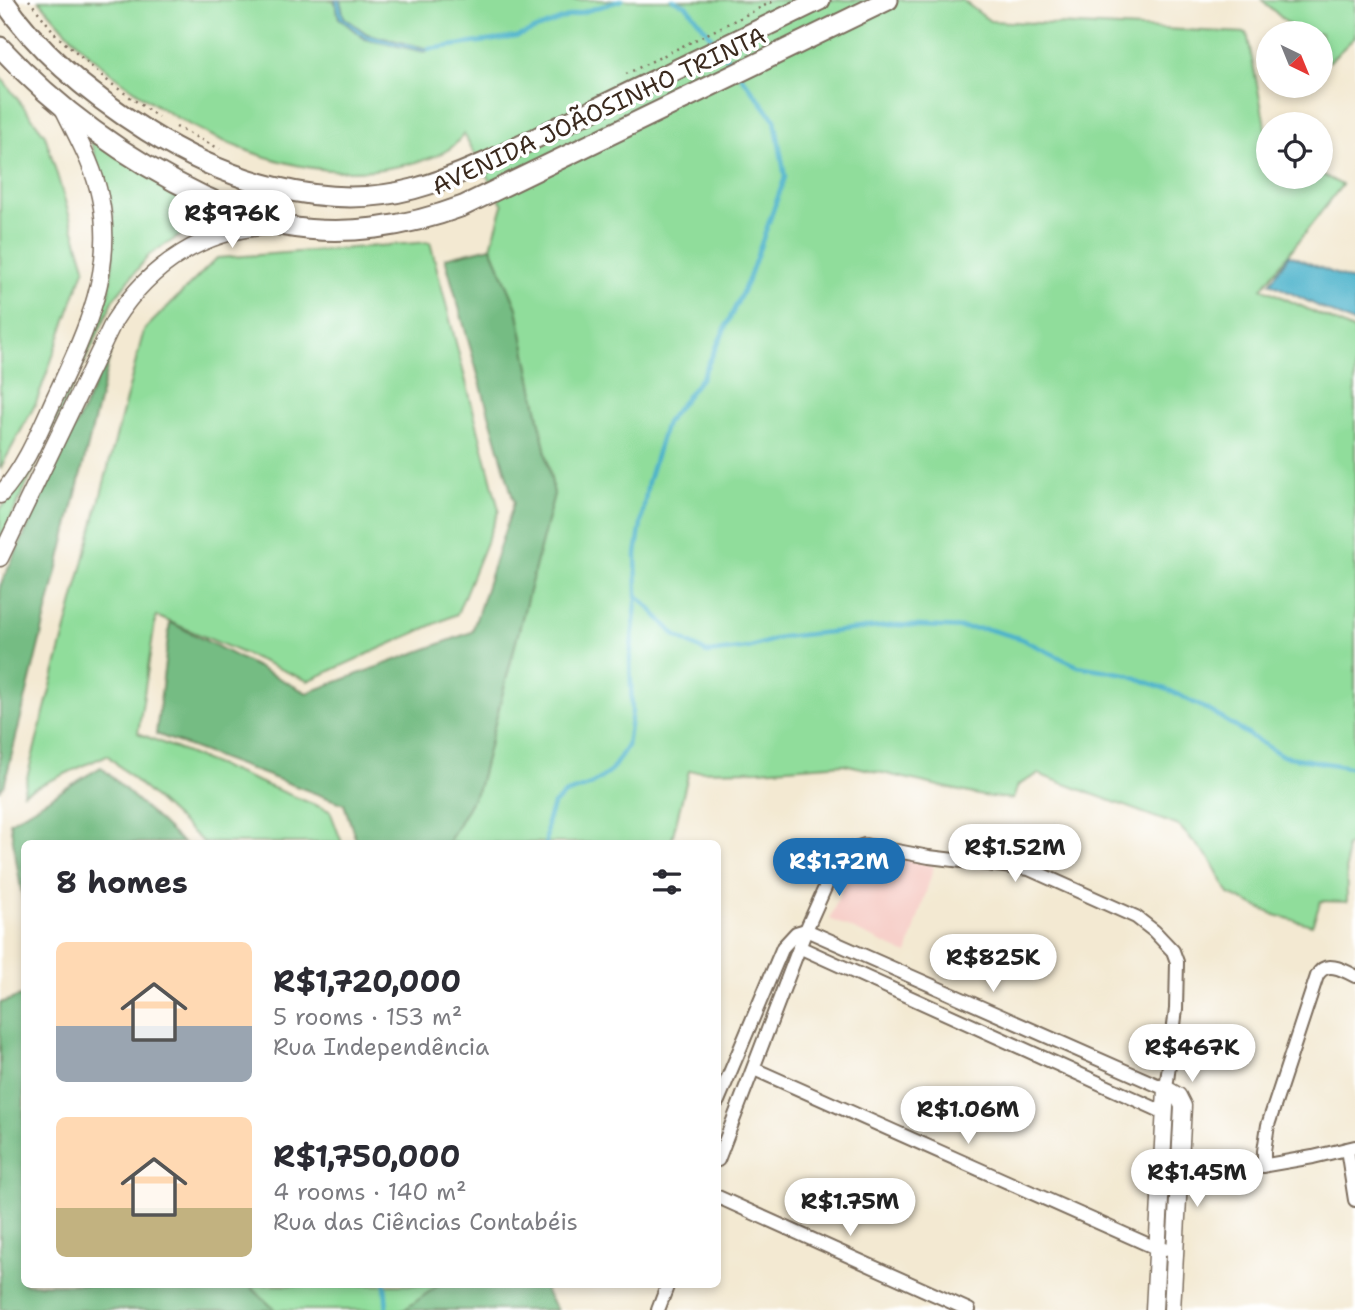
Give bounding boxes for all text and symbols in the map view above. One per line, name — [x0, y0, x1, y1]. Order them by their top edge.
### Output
street label: AVENIDA JOÃOSINHO TRINTA — [427, 19, 771, 203]
north arrow — [1256, 21, 1334, 98]
map controls — [1256, 21, 1333, 189]
button: locate — [1256, 112, 1333, 189]
pin: R$976K — [175, 190, 289, 250]
text: R$976K — [184, 198, 280, 228]
pin: R$1.52M — [950, 824, 1080, 884]
text: R$1.52M — [964, 832, 1066, 862]
pin: R$1.72M — [774, 838, 904, 898]
text: R$1.72M — [789, 846, 889, 876]
text: 8 homes — [56, 862, 188, 903]
icon: filters — [648, 863, 686, 901]
pin: R$825K — [936, 934, 1050, 994]
text: R$825K — [946, 942, 1040, 972]
text: R$1,720,000 — [273, 961, 461, 1002]
icon: home — [112, 970, 196, 1054]
text: 5 rooms · 153 m² — [273, 1002, 462, 1032]
pin: R$467K — [1135, 1024, 1249, 1084]
text: Rua Independência — [273, 1032, 489, 1062]
text: R$467K — [1144, 1032, 1240, 1062]
pin: R$1.06M — [903, 1086, 1033, 1146]
text: R$1.06M — [917, 1094, 1019, 1124]
text: R$1,750,000 — [273, 1136, 460, 1177]
icon: home — [112, 1145, 196, 1229]
pin: R$1.45M — [1132, 1150, 1262, 1209]
text: R$1.45M — [1147, 1157, 1247, 1187]
text: 4 rooms · 140 m² — [273, 1177, 467, 1207]
pin: R$1.75M — [785, 1178, 915, 1238]
text: R$1.75M — [800, 1186, 900, 1216]
text: Rua das Ciências Contabéis — [273, 1207, 578, 1237]

